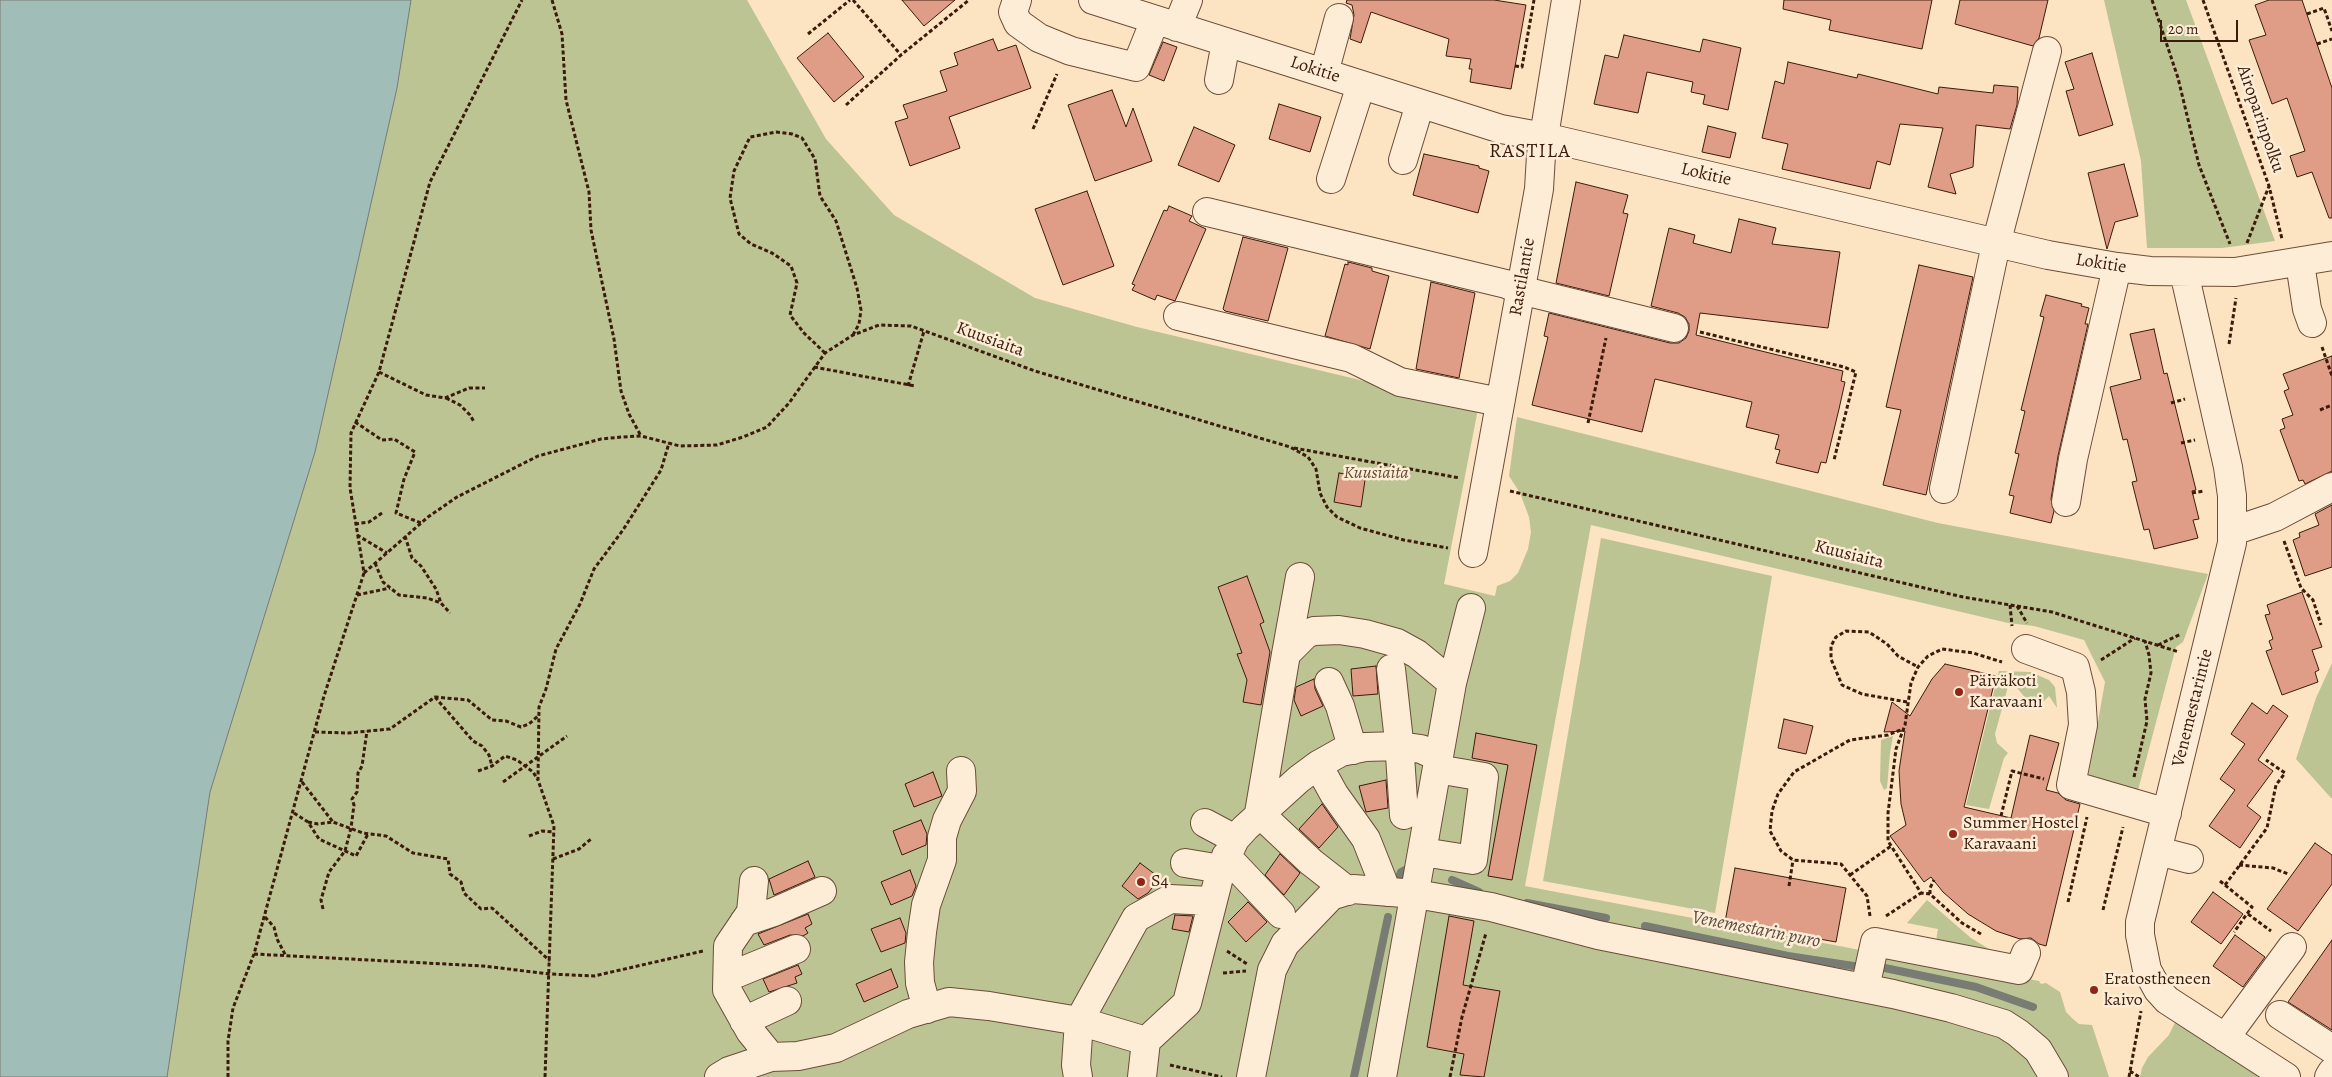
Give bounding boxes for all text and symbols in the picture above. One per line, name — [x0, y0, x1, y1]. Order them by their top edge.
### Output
scale bar — [2162, 10, 2240, 42]
text: 20 m — [2168, 19, 2199, 39]
street label: Lokitie — [1287, 52, 1343, 88]
street label: Airoparinpolku — [2232, 62, 2288, 176]
district label: RASTILA — [1488, 140, 1572, 164]
street label: Lokitie — [1679, 159, 1733, 191]
street label: Rastilantie — [1506, 236, 1540, 318]
street label: Lokitie — [2074, 249, 2128, 279]
street label: Kuusiaita — [953, 318, 1027, 362]
park label: Kuusiaita — [1343, 463, 1409, 485]
street label: Kuusiaita — [1812, 536, 1886, 574]
street label: Venemestarintie — [2168, 647, 2218, 769]
place label: Päiväkoti Karavaani — [1969, 671, 2043, 714]
marker: Päiväkoti Karavaani — [1953, 686, 1965, 698]
place label: Summer Hostel Karavaani — [1963, 813, 2079, 856]
marker: Summer Hostel Karavaani — [1947, 828, 1959, 840]
place label: S4 — [1151, 871, 1169, 893]
marker: S4 — [1135, 876, 1147, 888]
water label: Venemestarin puro — [1690, 906, 1822, 954]
place label: Eratostheneen kaivo — [2104, 969, 2211, 1012]
marker: Eratostheneen kaivo — [2088, 984, 2100, 996]

